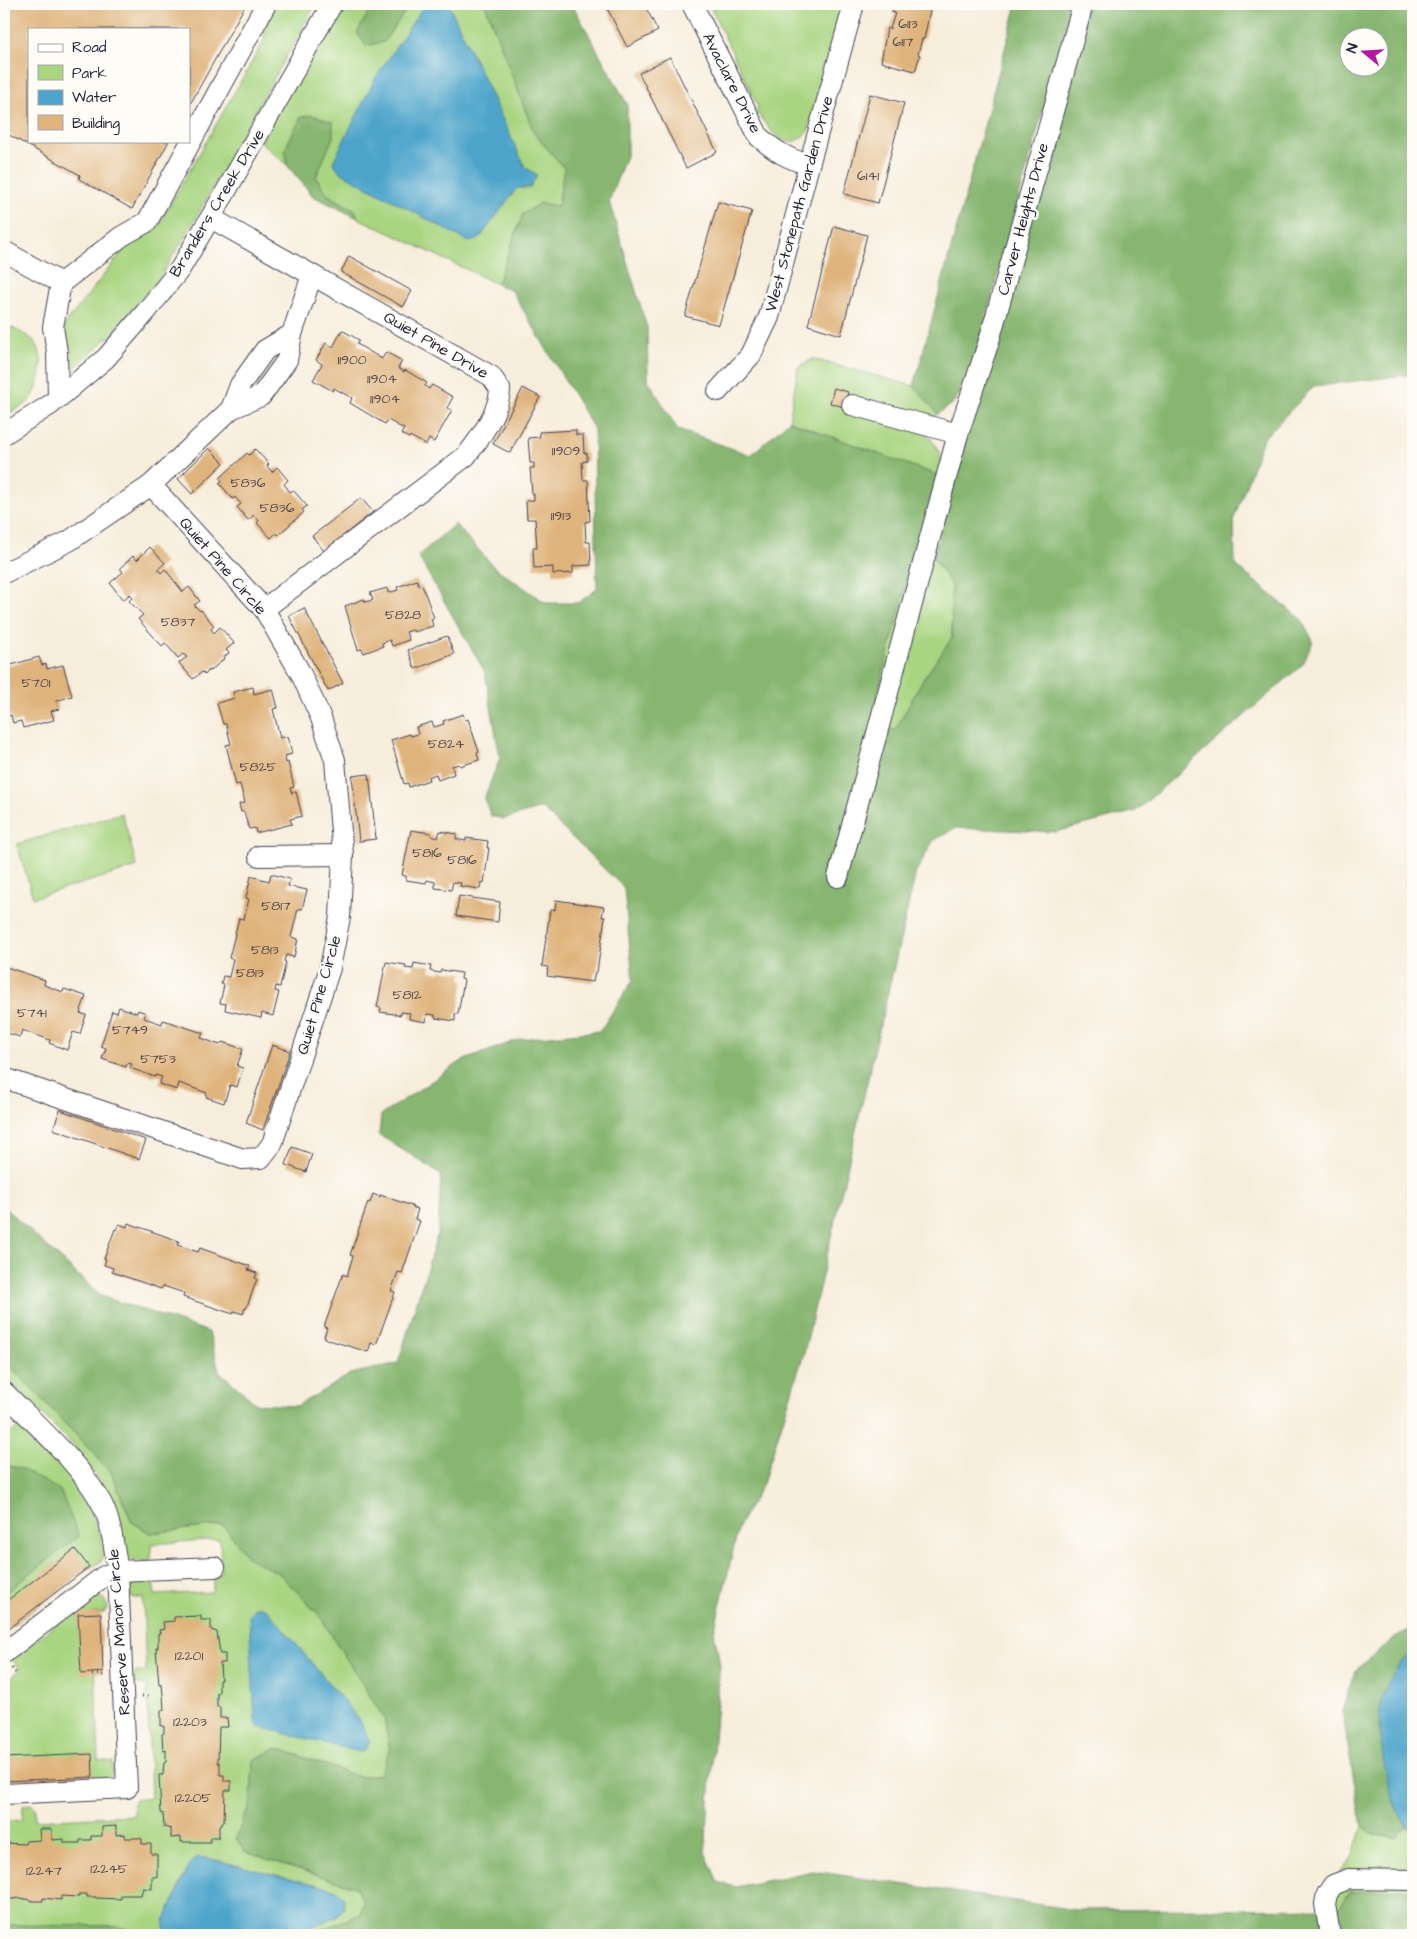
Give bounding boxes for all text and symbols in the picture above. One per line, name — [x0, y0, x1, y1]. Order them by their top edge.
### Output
house number: 6113 — [898, 14, 918, 34]
legend — [28, 28, 190, 142]
north arrow — [1340, 28, 1390, 78]
street label: Avaclare Drive — [697, 29, 767, 137]
house number: 6117 — [893, 32, 914, 52]
text: Road — [72, 37, 107, 58]
text: N — [1342, 41, 1364, 56]
text: Park — [72, 63, 107, 84]
text: Water — [72, 87, 116, 108]
street label: West Stonepath Garden Drive — [760, 93, 839, 314]
text: Building — [72, 113, 120, 135]
street label: Branders Creek Drive — [164, 125, 270, 281]
street label: Carver Heights Drive — [992, 140, 1055, 298]
house number: 6141 — [857, 166, 879, 186]
street label: Quiet Pine Drive — [380, 306, 493, 384]
house number: 11900 — [337, 350, 367, 370]
house number: 11904 — [367, 369, 397, 389]
house number: 11904 — [370, 389, 400, 409]
house number: 11909 — [552, 441, 580, 461]
house number: 5836 — [231, 473, 266, 493]
house number: 5836 — [260, 498, 295, 518]
house number: 11913 — [551, 506, 571, 526]
street label: Quiet Pine Circle — [174, 512, 272, 620]
house number: 5828 — [385, 605, 421, 625]
house number: 5837 — [161, 612, 196, 632]
house number: 5701 — [21, 673, 51, 693]
house number: 5824 — [428, 734, 465, 754]
house number: 5825 — [240, 757, 277, 777]
house number: 5816 — [412, 843, 442, 863]
house number: 5816 — [447, 850, 477, 870]
house number: 5817 — [261, 896, 291, 916]
street label: Quiet Pine Circle — [291, 932, 347, 1057]
house number: 5813 — [251, 940, 279, 960]
house number: 5813 — [236, 963, 264, 983]
house number: 5812 — [393, 985, 421, 1005]
house number: 5741 — [17, 1003, 47, 1023]
house number: 5749 — [112, 1020, 148, 1040]
house number: 5753 — [140, 1049, 176, 1069]
street label: Reserve Manor Circle — [102, 1548, 136, 1716]
house number: 12201 — [175, 1646, 203, 1666]
house number: 12203 — [173, 1712, 207, 1732]
house number: 12205 — [175, 1788, 211, 1808]
house number: 12245 — [90, 1859, 128, 1879]
house number: 12247 — [26, 1861, 62, 1881]

